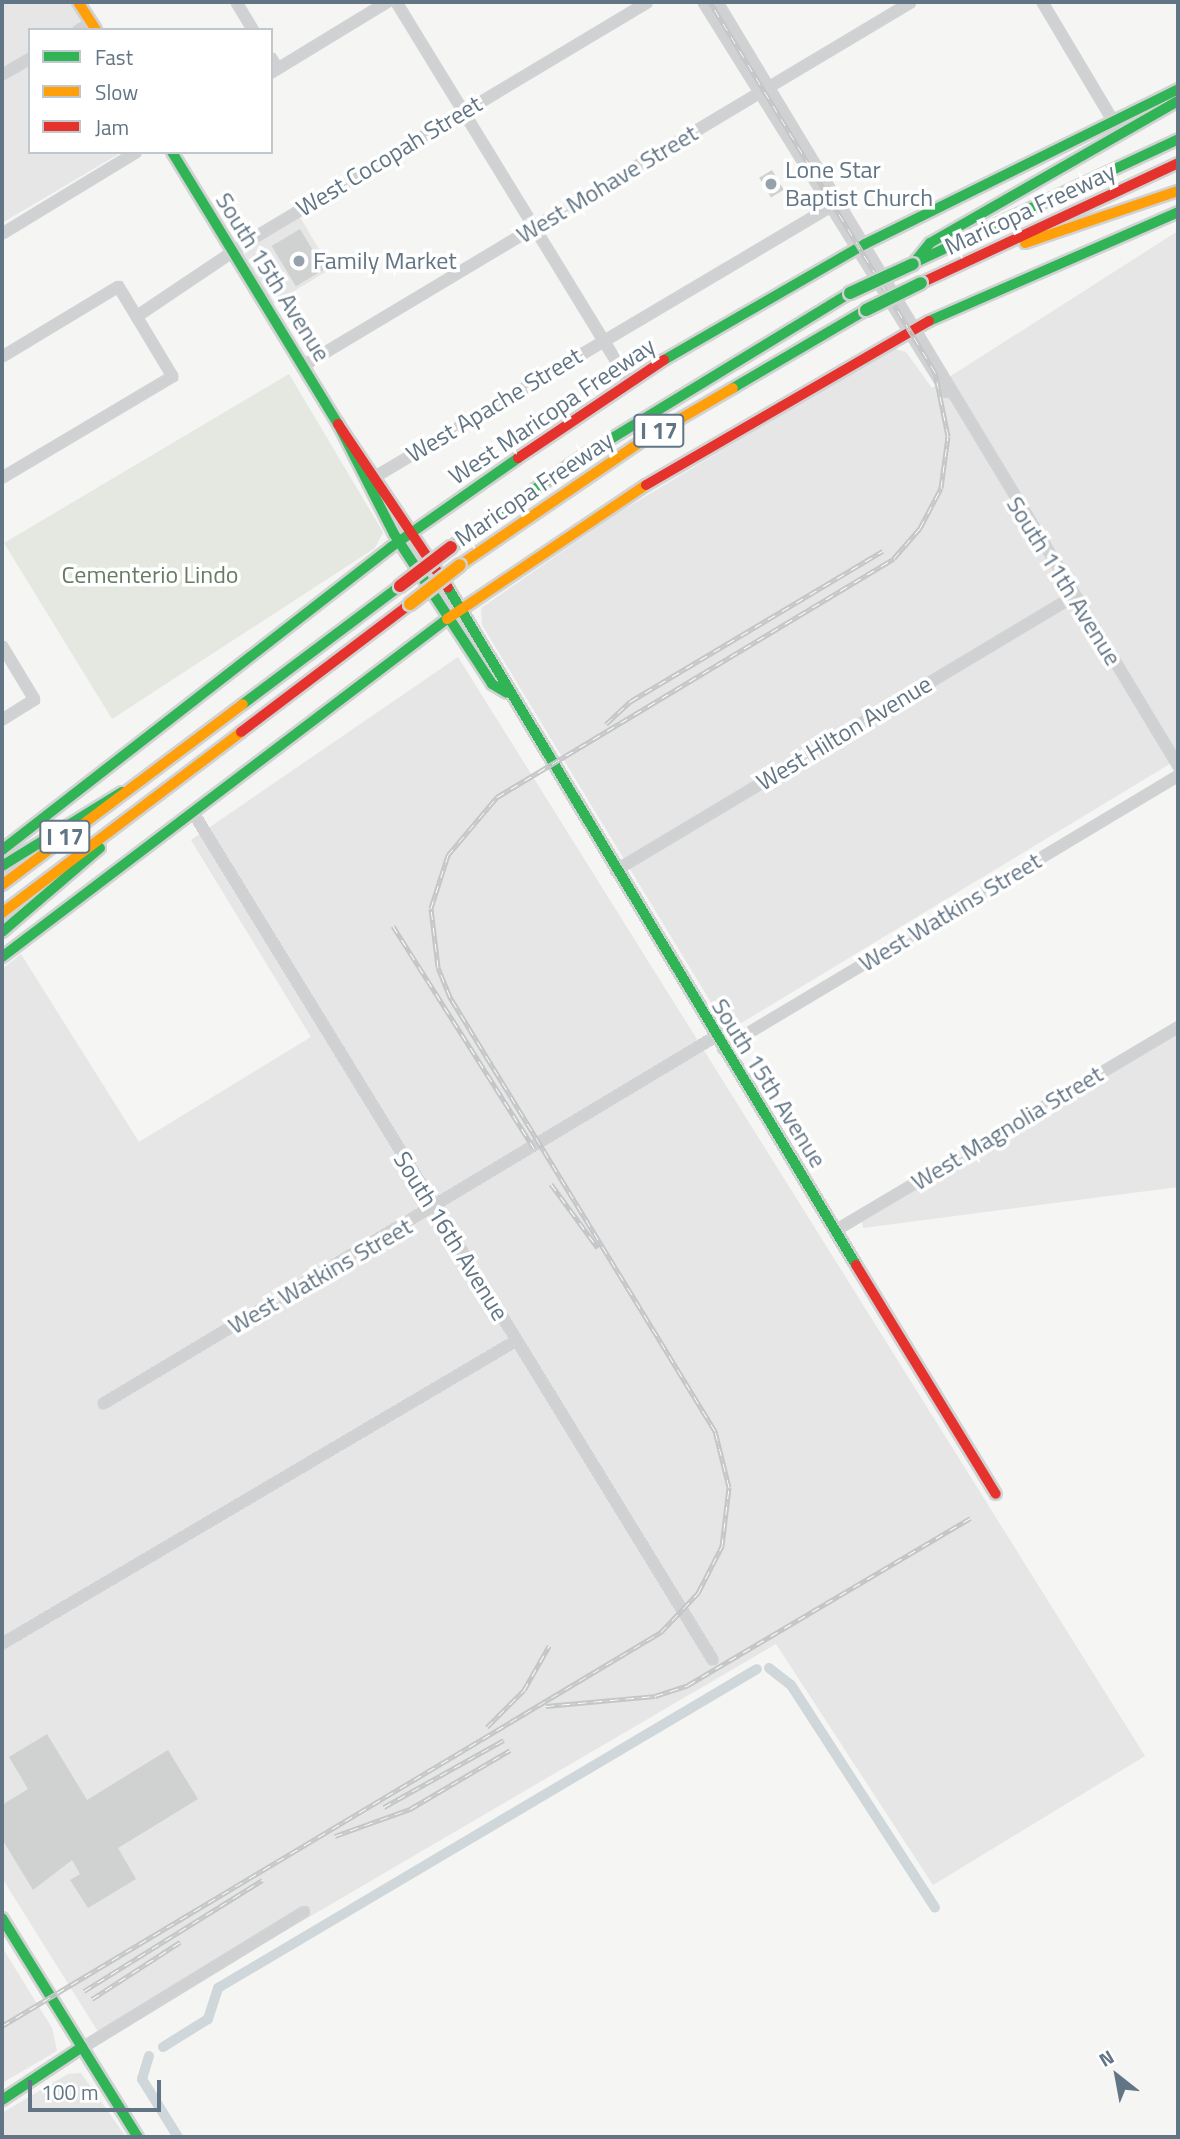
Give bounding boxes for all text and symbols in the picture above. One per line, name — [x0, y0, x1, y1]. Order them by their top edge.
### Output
legend — [28, 28, 273, 154]
text: Fast — [95, 41, 133, 73]
text: Slow — [95, 76, 138, 108]
street label: West Cocopah Street — [291, 89, 487, 223]
text: Jam — [95, 111, 129, 143]
street label: West Mohave Street — [511, 119, 703, 249]
place label: Lone Star Baptist Church — [785, 156, 933, 212]
street label: Maricopa Freeway — [940, 157, 1120, 261]
marker: Lone Star Baptist Church — [763, 176, 779, 192]
street label: South 15th Avenue — [210, 187, 336, 367]
place label: Family Market — [313, 247, 457, 275]
marker: Family Market — [291, 253, 307, 269]
street label: West Maricopa Freeway — [443, 331, 661, 491]
street label: West Apache Street — [401, 341, 587, 469]
road number: I 17 — [633, 412, 685, 450]
street label: Maricopa Freeway — [449, 425, 619, 553]
street label: South 11th Avenue — [1001, 491, 1127, 671]
park label: Cementerio Lindo — [62, 561, 238, 589]
street label: West Hilton Avenue — [751, 669, 937, 797]
road number: I 17 — [39, 818, 91, 856]
street label: West Watkins Street — [854, 846, 1046, 978]
street label: South 15th Avenue — [706, 993, 832, 1173]
street label: West Magnolia Street — [906, 1060, 1108, 1196]
street label: South 16th Avenue — [388, 1146, 514, 1326]
street label: West Watkins Street — [223, 1212, 417, 1340]
north arrow — [1082, 2041, 1152, 2111]
text: N — [1093, 2042, 1119, 2073]
scale bar — [32, 2066, 164, 2110]
text: 100 m — [41, 2076, 98, 2108]

